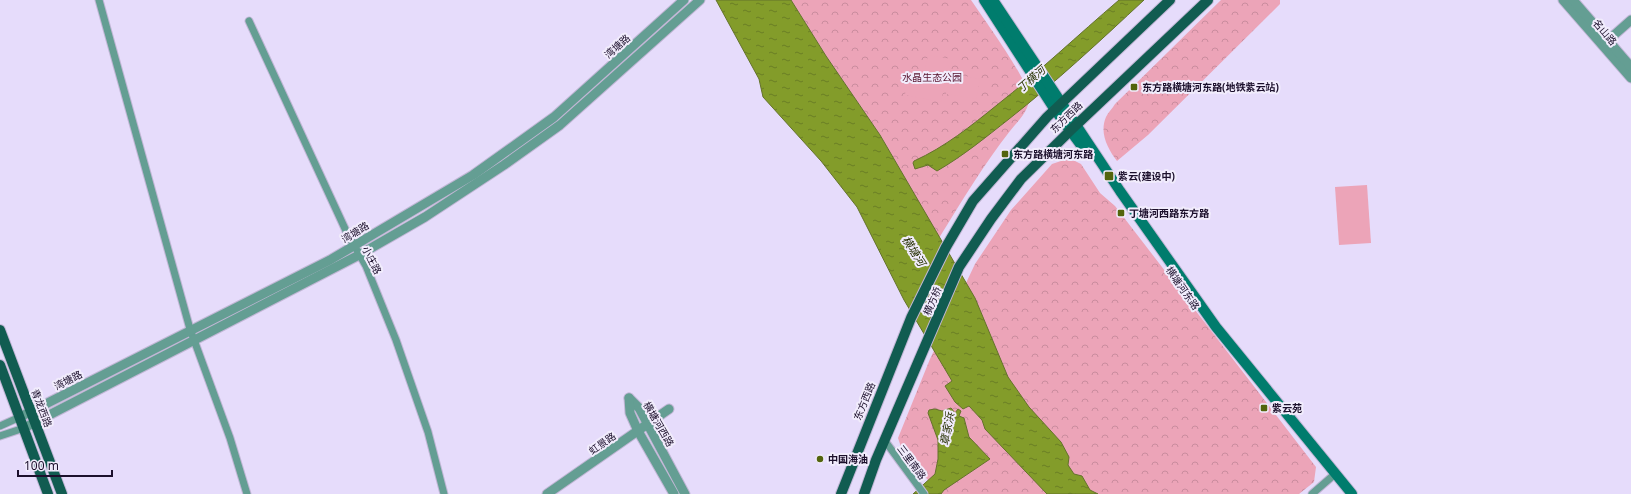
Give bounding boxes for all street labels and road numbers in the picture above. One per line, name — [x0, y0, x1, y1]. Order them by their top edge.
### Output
street label: 名山路 — [1590, 16, 1620, 48]
street label: 湾塘路 — [601, 31, 633, 61]
street label: 东方西路 — [1047, 98, 1085, 136]
street label: 湾塘路 — [339, 218, 371, 246]
street label: 小庄路 — [359, 243, 385, 277]
street label: 横塘河东路 — [1163, 264, 1203, 312]
street label: 横方桥 — [920, 284, 944, 318]
street label: 湾塘路 — [51, 367, 85, 393]
street label: 东方西路 — [850, 380, 878, 422]
street label: 青龙西路 — [28, 387, 56, 429]
street label: 横塘河西路 — [640, 399, 678, 449]
street label: 虹景路 — [586, 429, 618, 457]
street label: 三里南路 — [894, 442, 930, 482]

